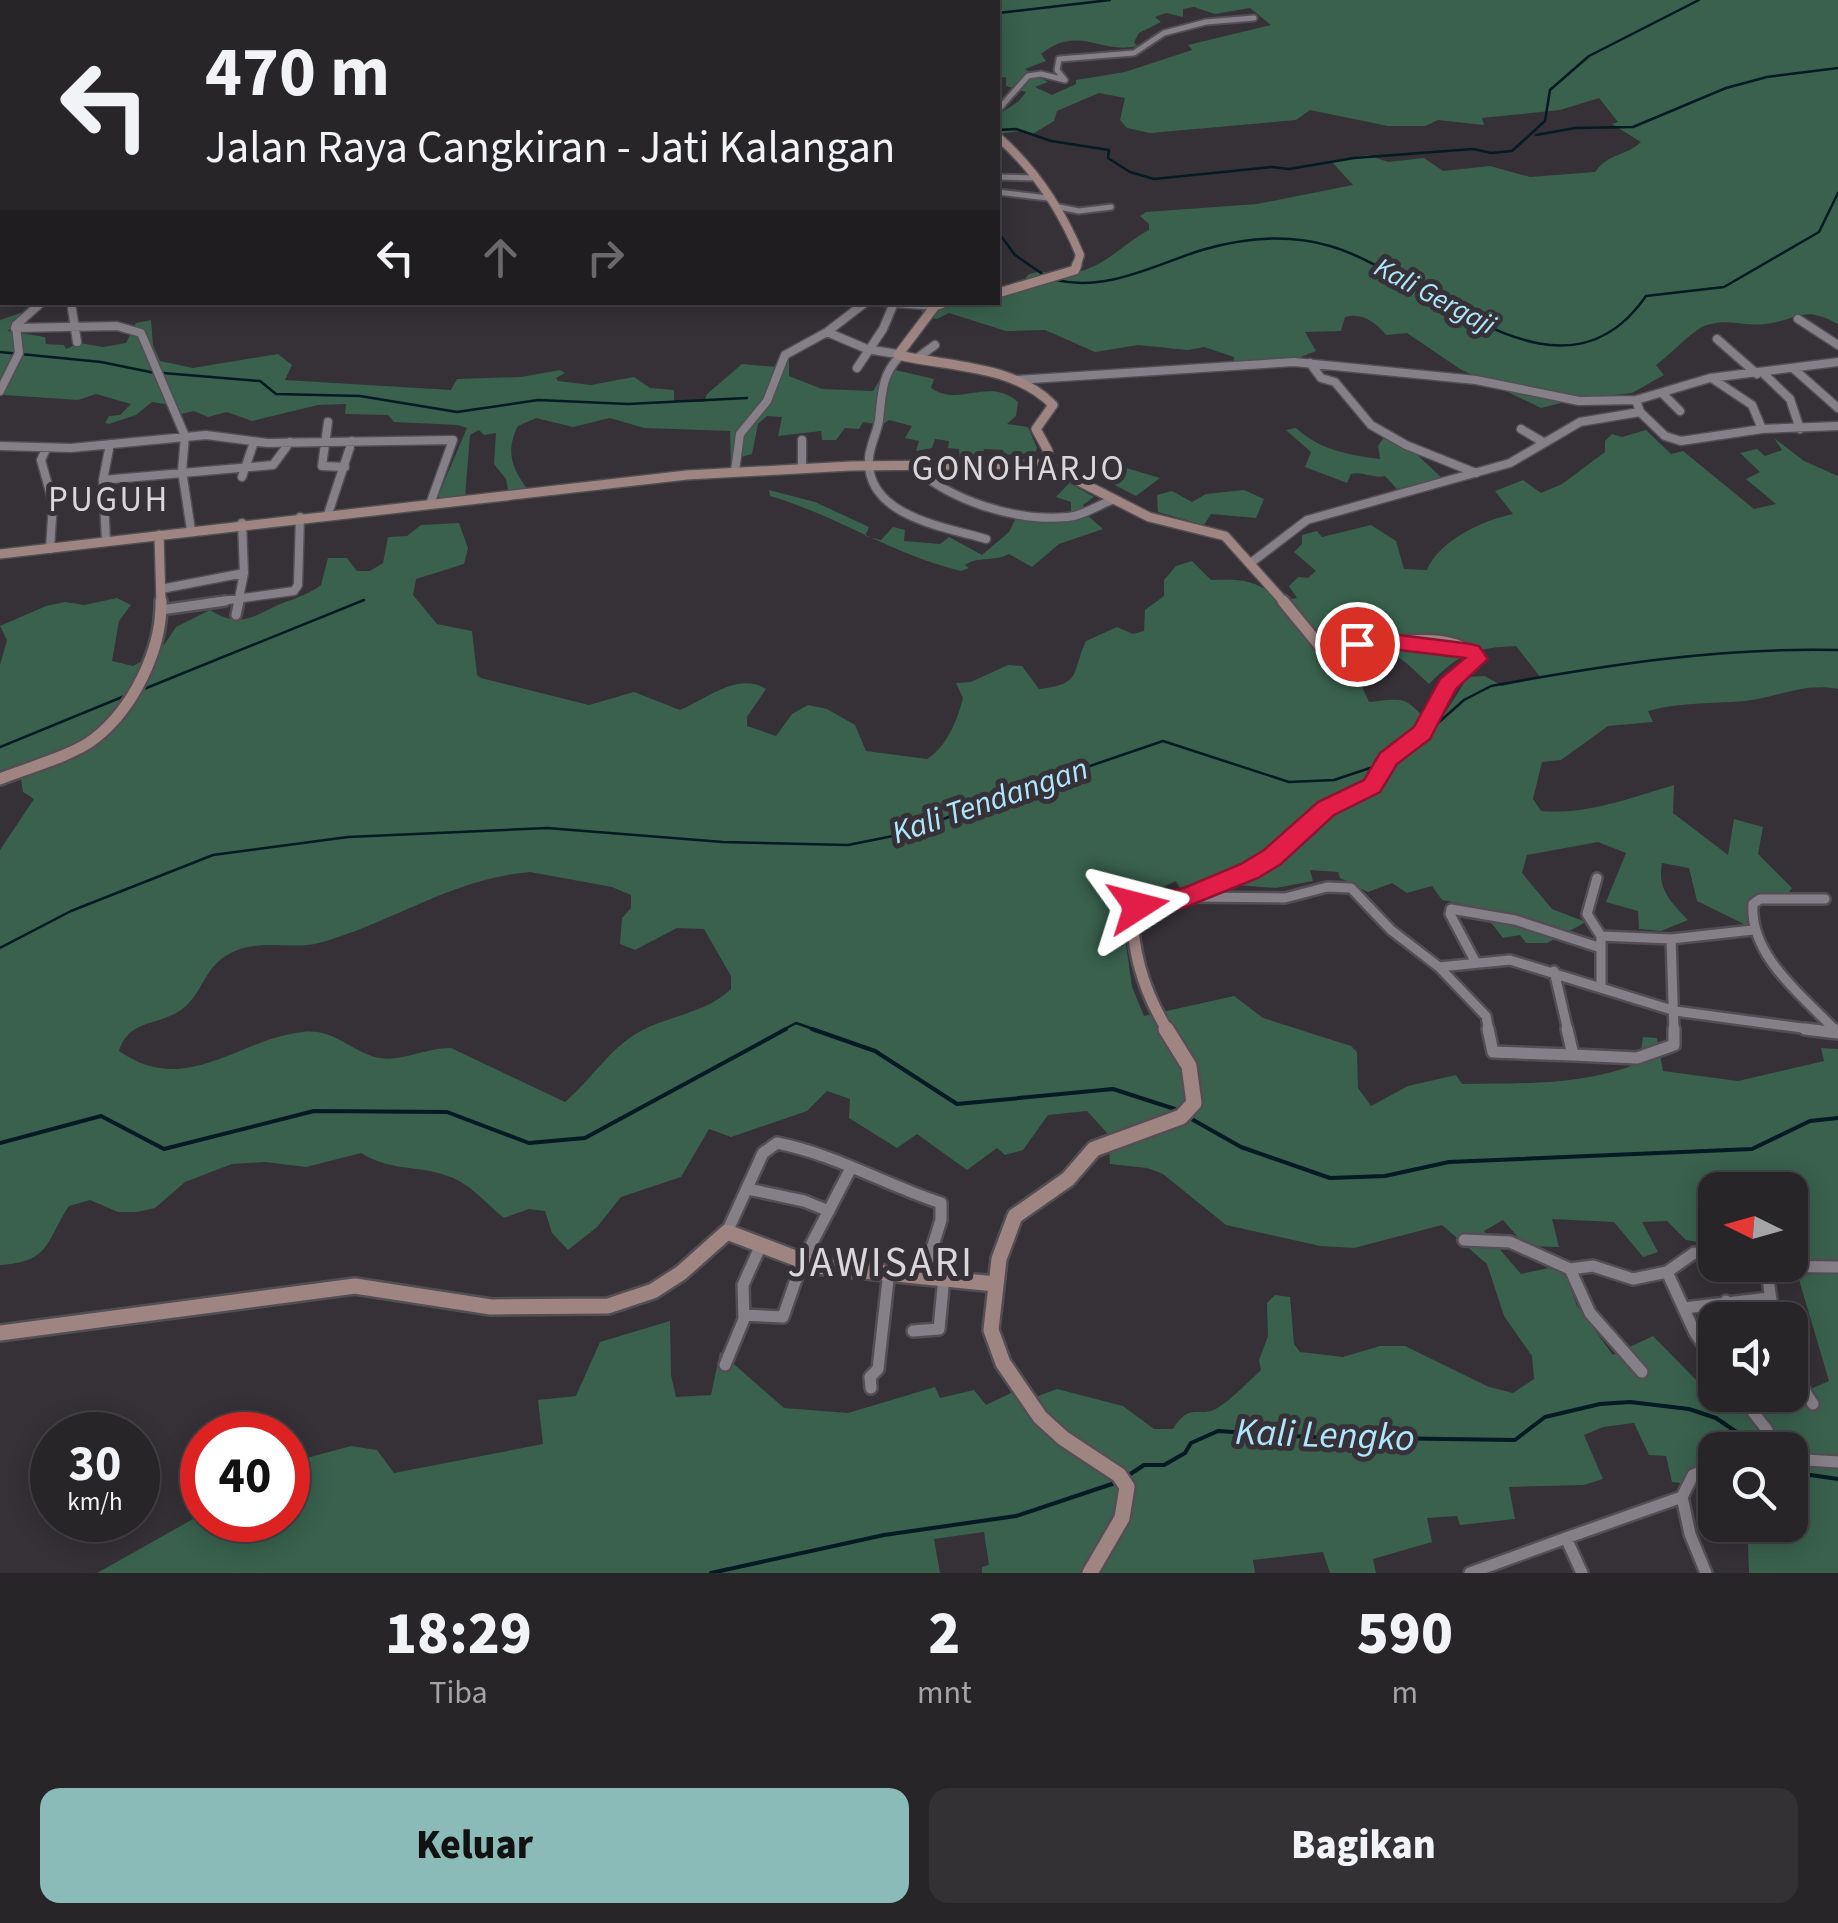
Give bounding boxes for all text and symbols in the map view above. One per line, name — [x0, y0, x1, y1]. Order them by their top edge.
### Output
text: 470 m — [205, 23, 390, 123]
icon: left — [40, 40, 170, 170]
text: Jalan Raya Cangkiran - Jati Kalangan — [205, 116, 895, 180]
icon: left — [368, 230, 423, 285]
icon: ahead — [473, 230, 528, 285]
icon: right — [578, 230, 633, 285]
water label: Kali Gergaji — [1367, 247, 1503, 345]
district label: GONOHARJO — [912, 444, 1126, 494]
district label: PUGUH — [48, 475, 170, 525]
pin — [1315, 602, 1400, 687]
icon: arrive — [1330, 617, 1385, 672]
water label: Kali Tendangan — [886, 746, 1094, 856]
position arrow — [1086, 854, 1190, 958]
north arrow — [1698, 1172, 1808, 1282]
map controls — [1698, 1172, 1808, 1542]
district label: JAWISARI — [787, 1233, 975, 1293]
button: sound — [1698, 1302, 1808, 1412]
water label: Kali Lengko — [1234, 1405, 1416, 1465]
speed limit sign: 40 — [180, 1412, 310, 1542]
text: 30 — [69, 1429, 121, 1500]
button: search — [1698, 1432, 1808, 1542]
text: km/h — [67, 1484, 123, 1520]
text: 18:29 — [385, 1592, 532, 1677]
text: 2 — [928, 1592, 960, 1677]
text: 590 — [1357, 1592, 1453, 1677]
text: Tiba — [429, 1670, 488, 1716]
text: mnt — [917, 1670, 972, 1716]
text: m — [1392, 1670, 1418, 1716]
button: Keluar — [40, 1788, 909, 1903]
button: Bagikan — [929, 1788, 1798, 1903]

